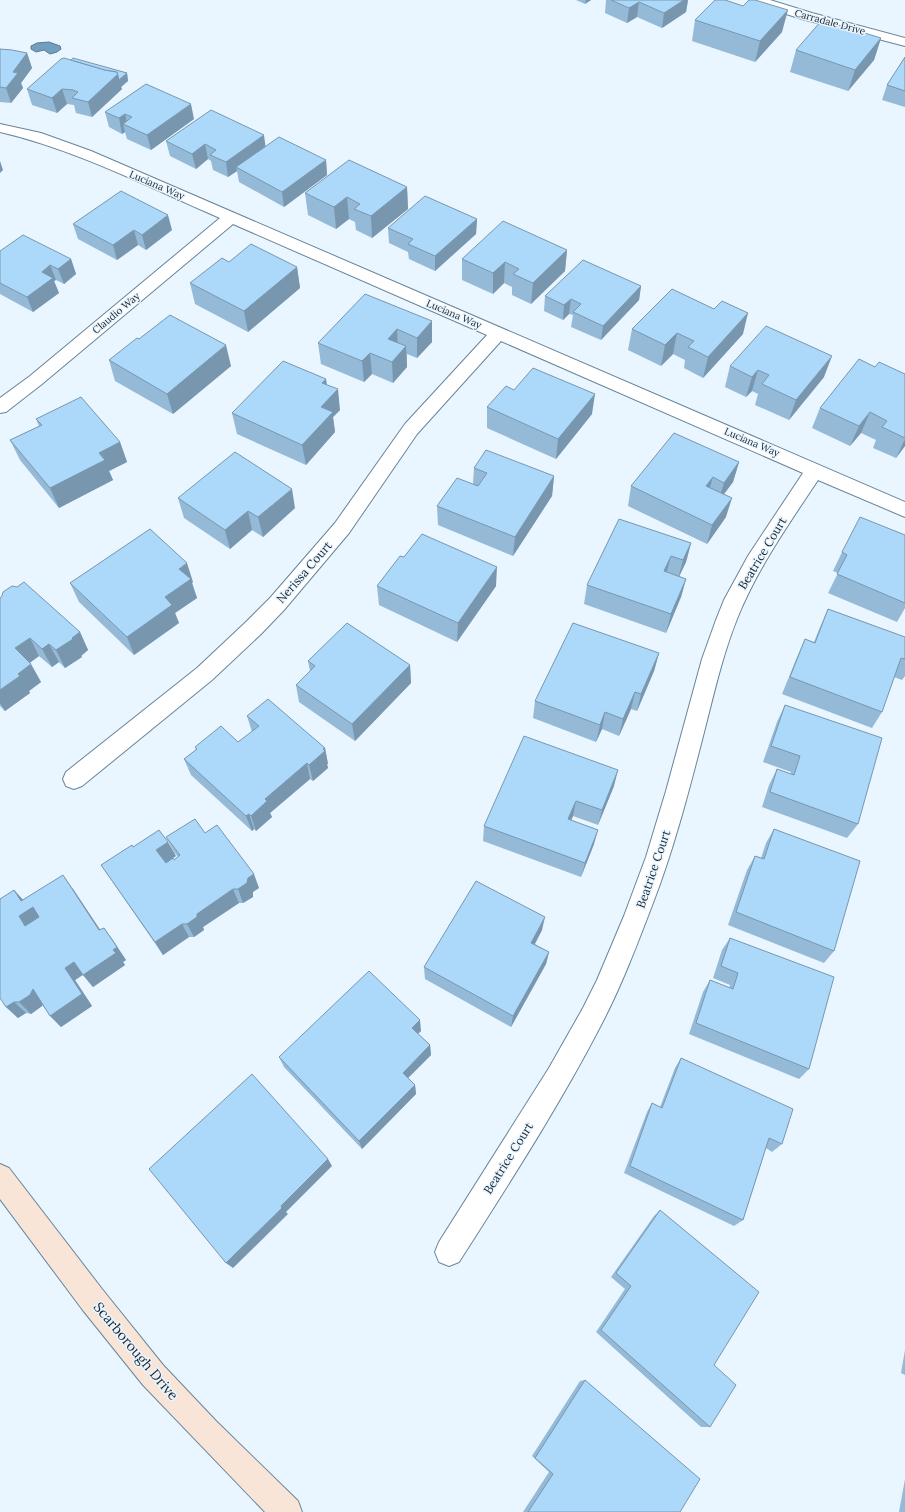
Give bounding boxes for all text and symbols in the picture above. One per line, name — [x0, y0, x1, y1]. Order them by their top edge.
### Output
street label: Carradale Drive — [793, 6, 867, 38]
street label: Luciana Way — [127, 168, 187, 203]
street label: Claudio Way — [90, 289, 143, 337]
street label: Luciana Way — [424, 297, 484, 332]
street label: Luciana Way — [722, 425, 782, 460]
street label: Beatrice Court — [735, 514, 790, 592]
street label: Nerissa Court — [273, 538, 335, 606]
street label: Beatrice Court — [633, 828, 674, 910]
street label: Beatrice Court — [480, 1119, 536, 1197]
street label: Scarborough Drive — [90, 1298, 183, 1404]

